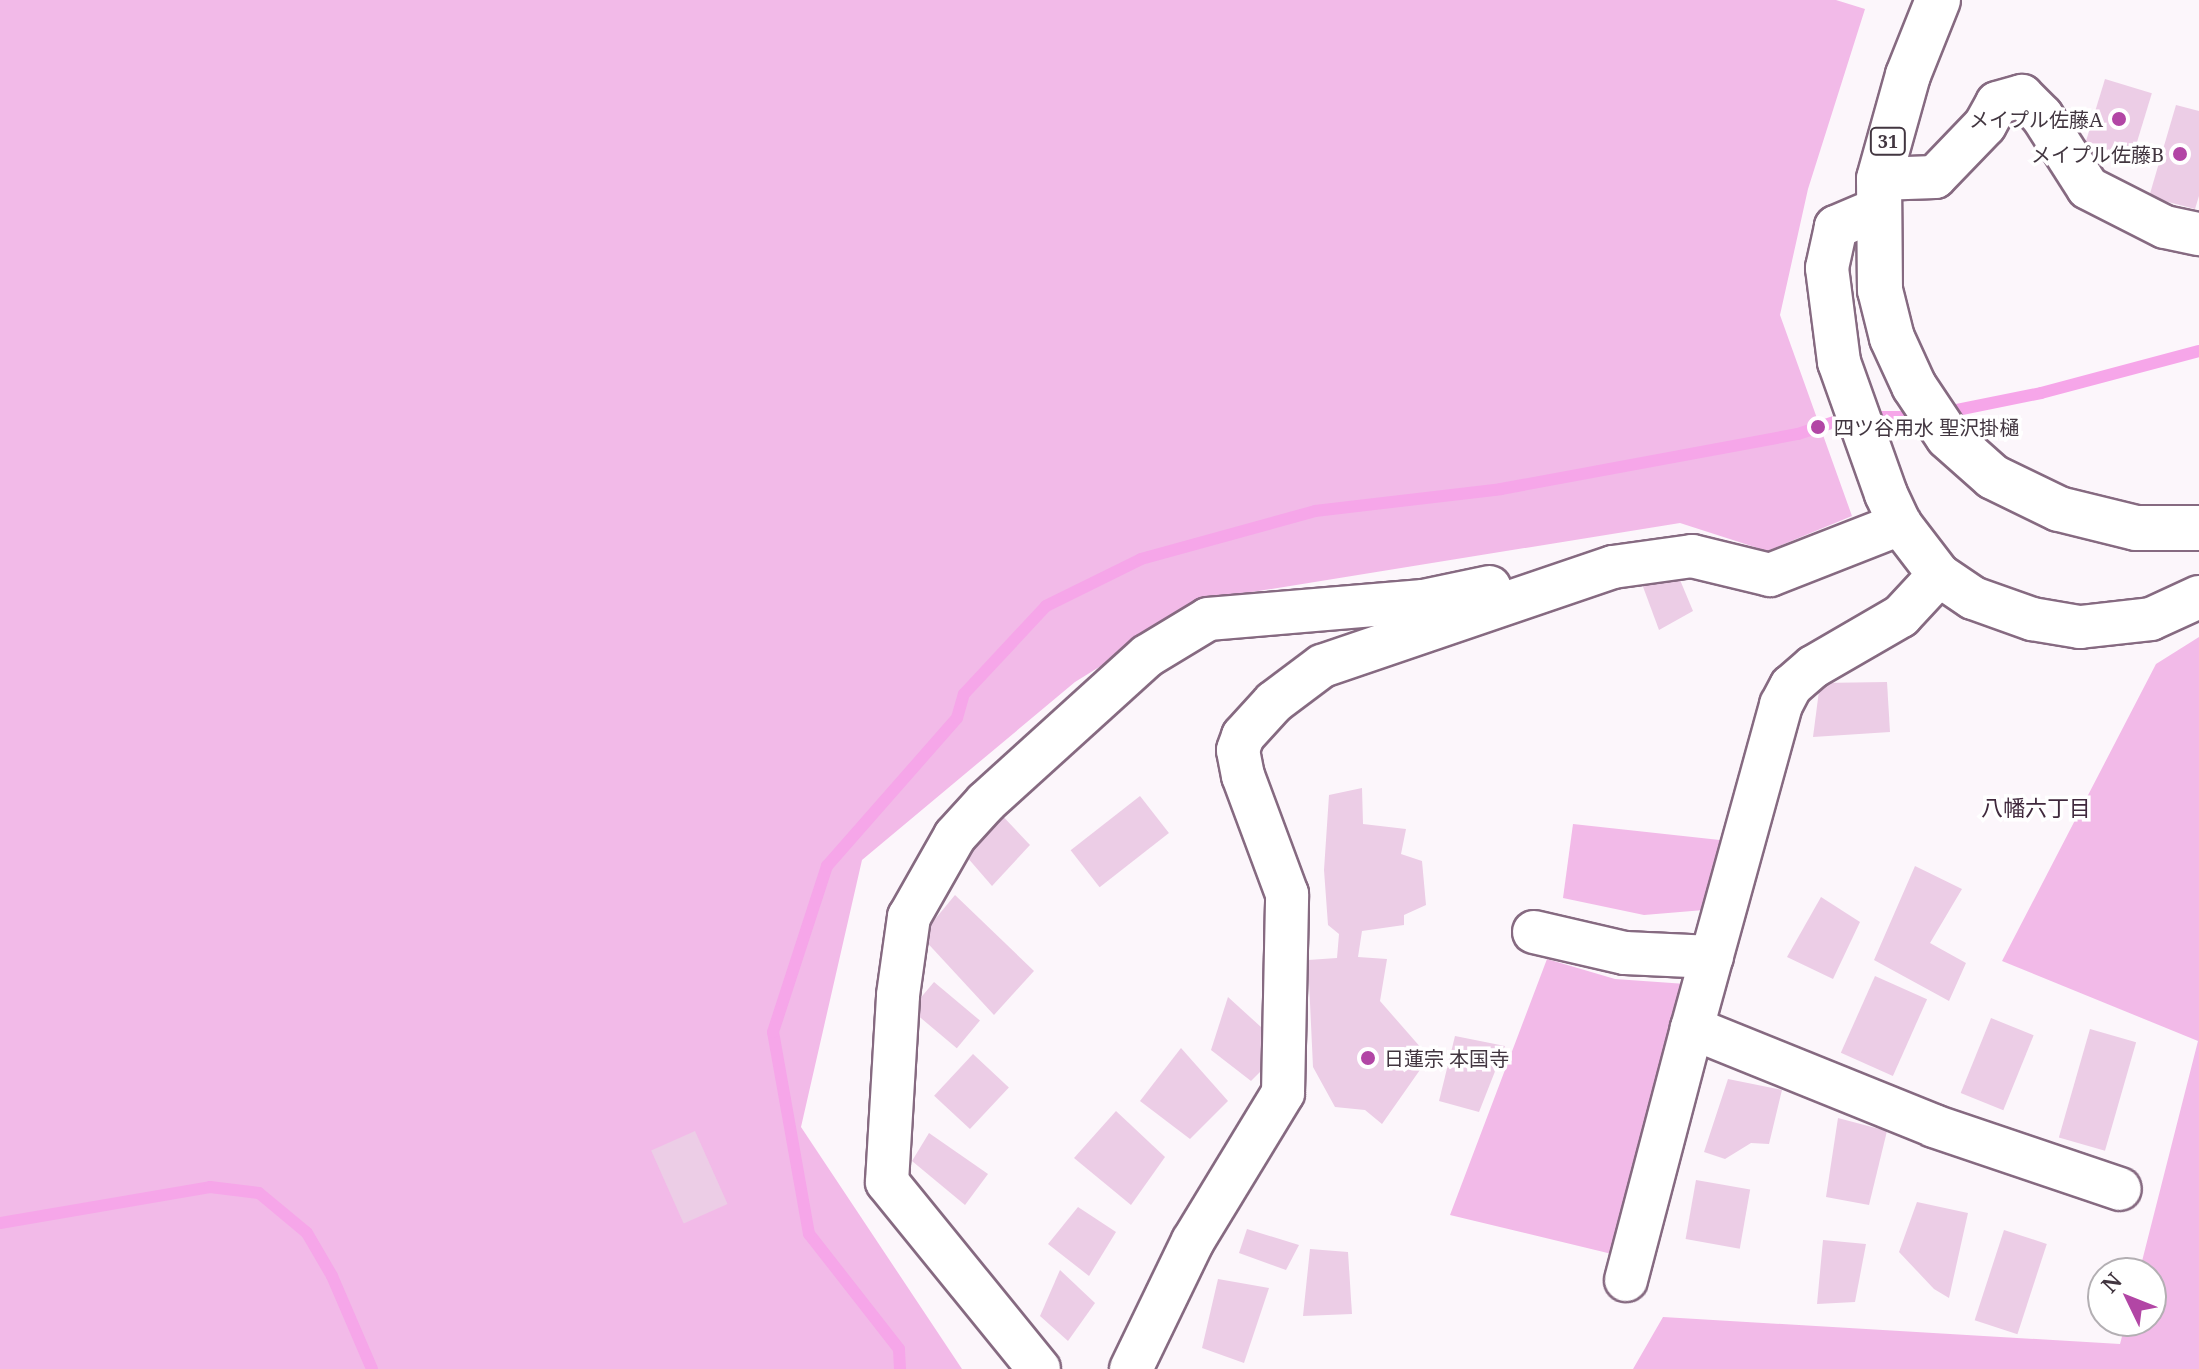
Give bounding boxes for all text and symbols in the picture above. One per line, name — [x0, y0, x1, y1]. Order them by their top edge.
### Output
place label: メイプル佐藤A — [1969, 107, 2103, 131]
marker: メイプル佐藤A — [2110, 110, 2128, 128]
road number: 31 — [1868, 127, 1908, 155]
place label: メイプル佐藤B — [2031, 142, 2164, 166]
marker: メイプル佐藤B — [2171, 145, 2189, 163]
place label: 四ツ谷用水 聖沢掛樋 — [1834, 415, 2019, 439]
marker: 四ツ谷用水 聖沢掛樋 — [1809, 418, 1827, 436]
district label: 八幡六丁目 — [1981, 795, 2091, 821]
place label: 日蓮宗 本国寺 — [1384, 1046, 1509, 1070]
marker: 日蓮宗 本国寺 — [1359, 1049, 1377, 1067]
north arrow — [2087, 1257, 2167, 1337]
text: N — [2094, 1265, 2128, 1299]

